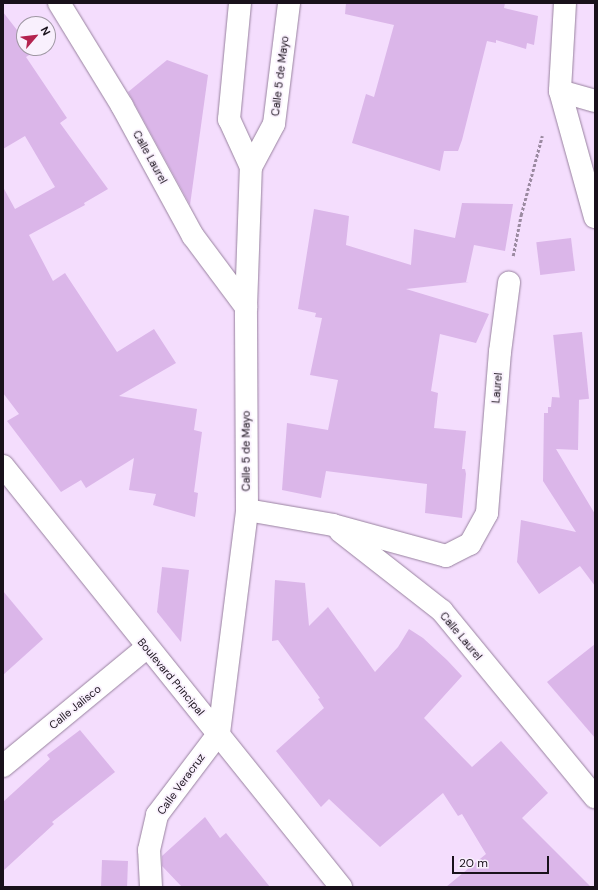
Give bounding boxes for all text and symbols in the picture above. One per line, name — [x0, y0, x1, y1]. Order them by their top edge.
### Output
north arrow — [16, 16, 56, 56]
text: N — [38, 24, 54, 38]
street label: Calle 5 de Mayo — [269, 35, 291, 117]
street label: Calle Laurel — [130, 128, 170, 186]
street label: Laurel — [489, 372, 505, 404]
street label: Calle 5 de Mayo — [239, 411, 253, 491]
street label: Calle Laurel — [437, 609, 485, 663]
street label: Boulevard Principal — [135, 636, 207, 718]
street label: Calle Jalisco — [46, 682, 104, 732]
street label: Calle Veracruz — [154, 751, 208, 817]
scale bar — [454, 848, 551, 874]
text: 20 m — [459, 855, 488, 871]

